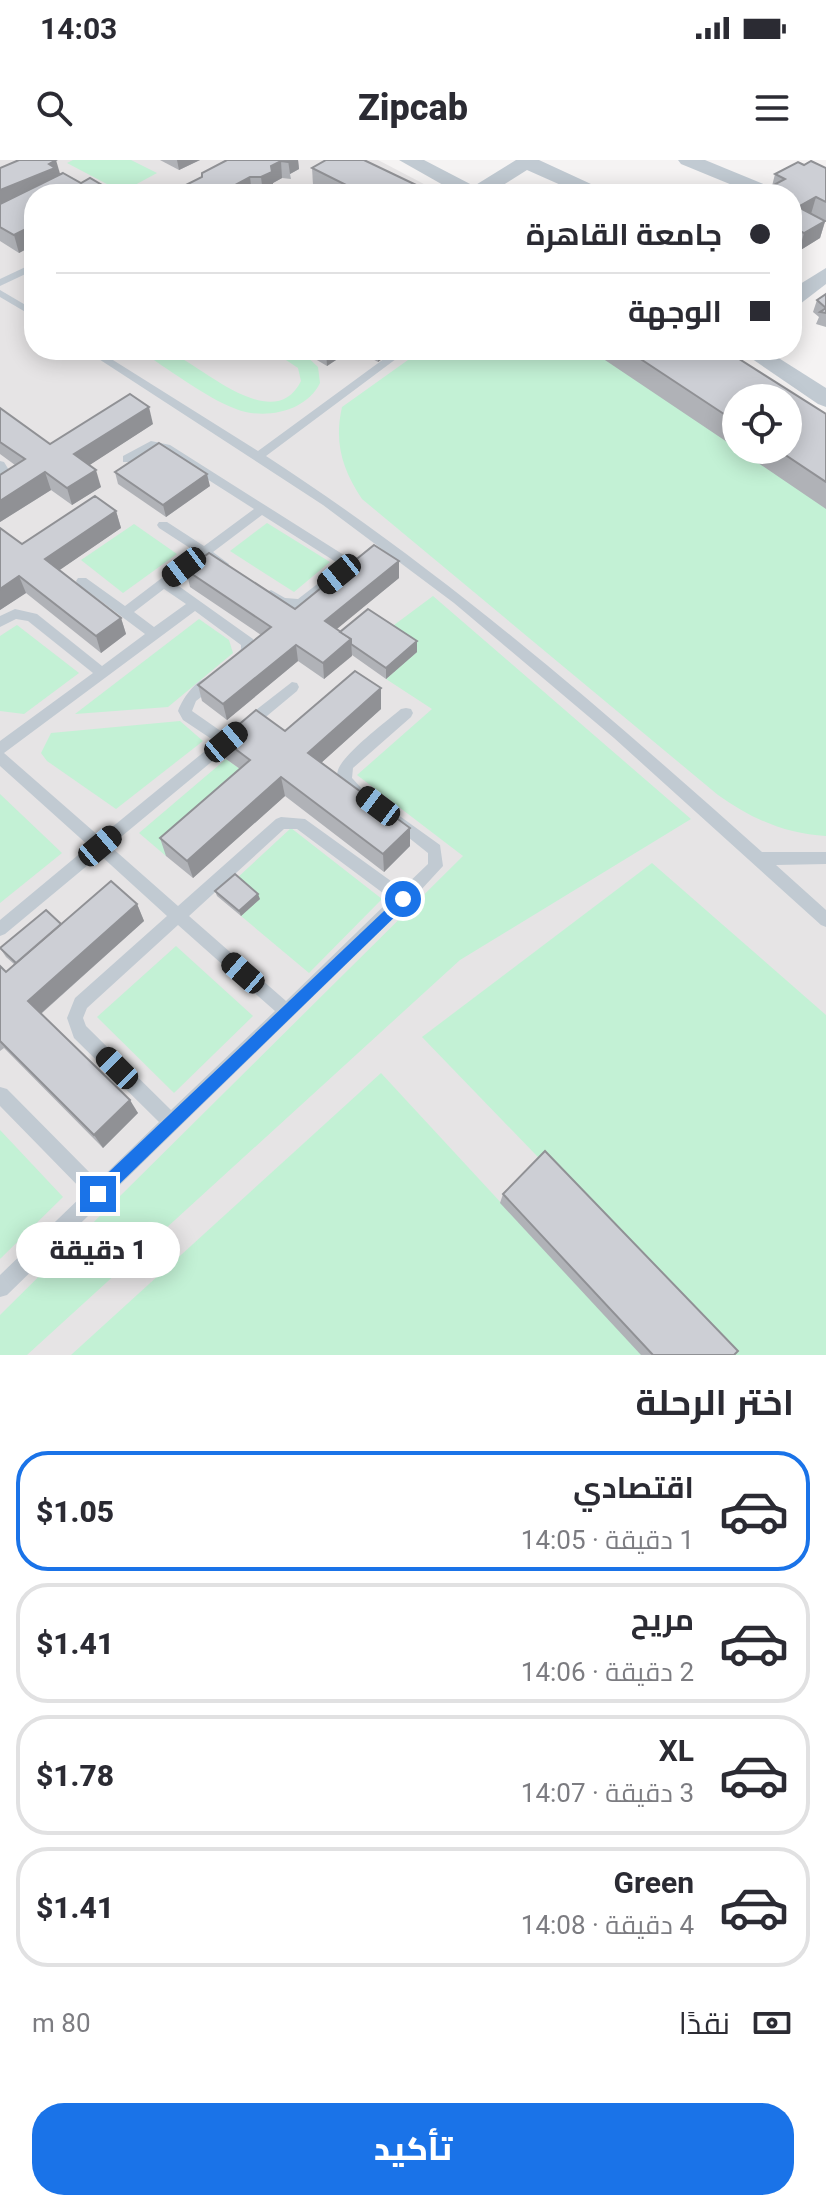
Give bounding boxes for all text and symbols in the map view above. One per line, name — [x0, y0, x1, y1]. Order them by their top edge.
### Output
text: 14:03 — [40, 11, 117, 46]
icon: search — [32, 86, 76, 130]
icon: menu — [750, 86, 794, 130]
text: Zipcab — [358, 87, 468, 129]
text: جامعة القاهرة — [526, 217, 722, 252]
text: الوجهة — [628, 294, 722, 329]
map controls — [722, 384, 802, 464]
button: locate — [722, 384, 802, 464]
car — [158, 543, 210, 591]
car — [313, 550, 365, 598]
car — [200, 717, 252, 767]
car — [352, 782, 404, 830]
car — [74, 821, 126, 871]
route start — [385, 881, 421, 917]
car — [217, 948, 269, 998]
car — [92, 1043, 142, 1093]
route end — [80, 1176, 116, 1212]
callout: 1 دقيقة — [16, 1222, 180, 1278]
text: 1 دقيقة — [50, 1235, 146, 1265]
text: اختر الرحلة — [635, 1382, 794, 1424]
text: اقتصادي — [573, 1470, 694, 1505]
icon: car — [718, 1475, 790, 1547]
text: $1.05 — [36, 1494, 114, 1529]
text: 1 دقيقة · 14:05 — [521, 1525, 694, 1555]
text: مريح — [631, 1602, 694, 1637]
icon: car — [718, 1607, 790, 1679]
text: $1.41 — [36, 1626, 114, 1661]
text: 2 دقيقة · 14:06 — [521, 1657, 694, 1687]
text: XL — [659, 1733, 694, 1768]
icon: car — [718, 1739, 790, 1811]
text: $1.78 — [36, 1758, 114, 1793]
text: 3 دقيقة · 14:07 — [521, 1778, 694, 1808]
text: Green — [614, 1865, 694, 1900]
icon: car — [718, 1871, 790, 1943]
text: $1.41 — [36, 1890, 114, 1925]
text: 4 دقيقة · 14:08 — [521, 1910, 694, 1940]
icon: cash — [750, 2001, 794, 2045]
text: نقدًا — [679, 2006, 730, 2041]
text: 80 m — [32, 2008, 91, 2038]
button: تأكيد — [32, 2103, 794, 2195]

